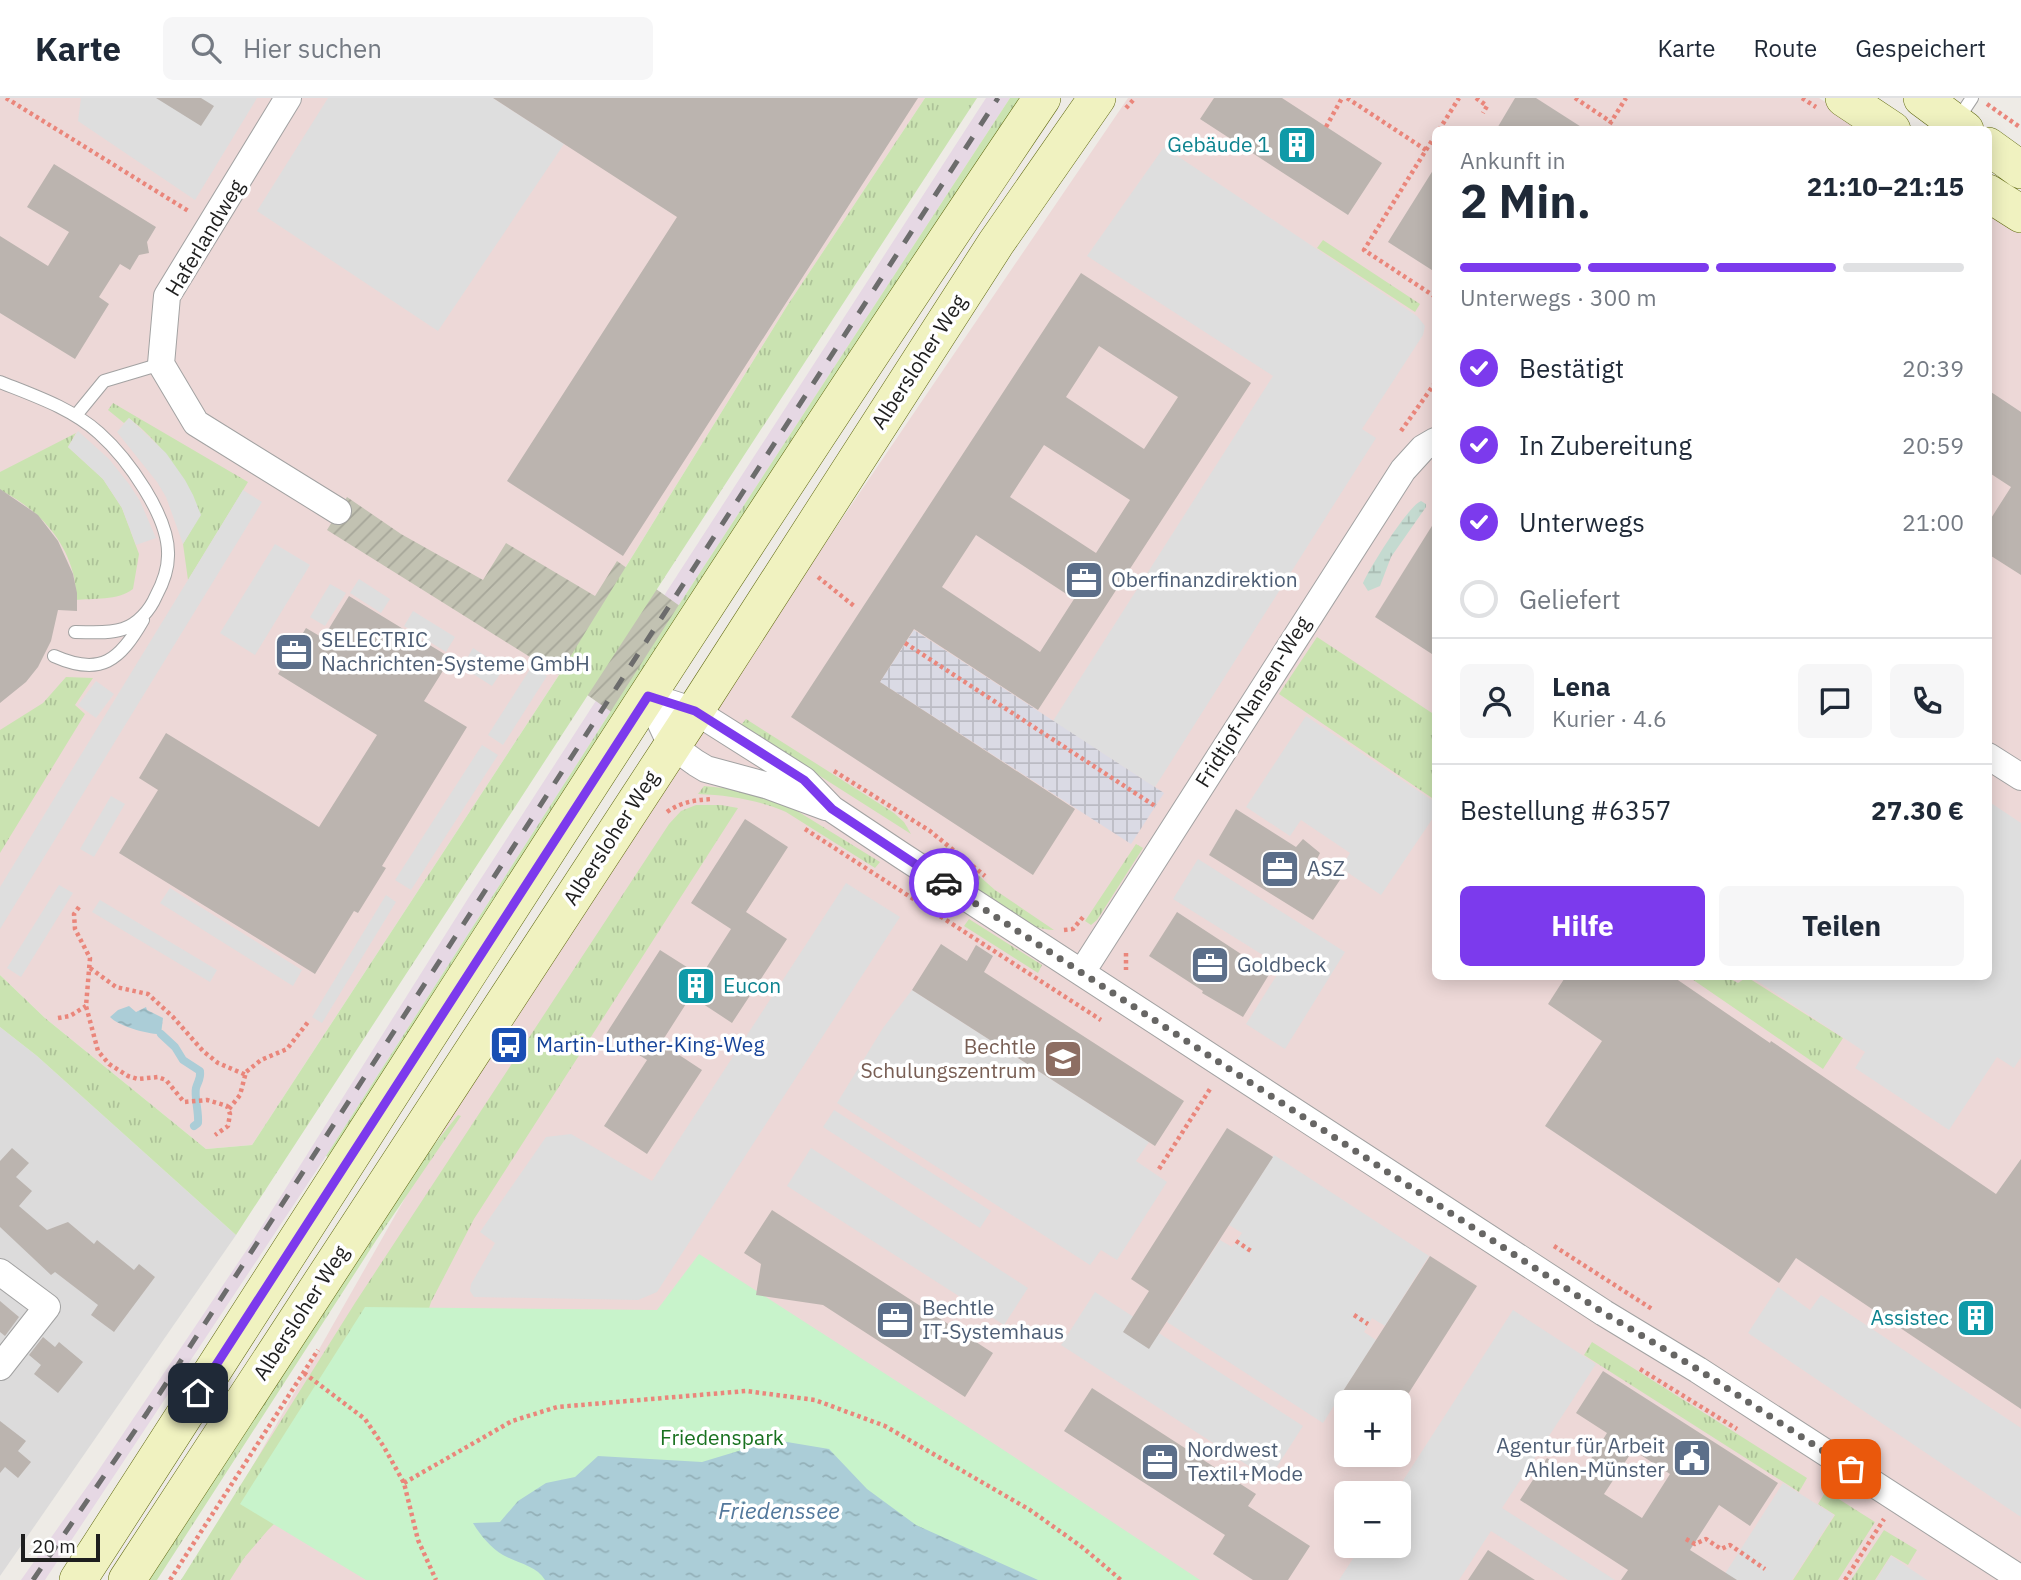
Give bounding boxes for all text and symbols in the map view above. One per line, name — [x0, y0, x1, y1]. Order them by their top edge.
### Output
search box — [163, 17, 653, 80]
text: Karte — [35, 27, 121, 70]
icon: search — [187, 29, 225, 67]
text: Hier suchen — [243, 31, 382, 65]
text: Karte — [1657, 32, 1716, 64]
text: Route — [1754, 32, 1817, 64]
text: Gespeichert — [1855, 32, 1986, 64]
building icon: Gebäude 1 — [1276, 124, 1318, 166]
place label: Gebäude 1 — [1167, 130, 1270, 158]
text: Ankunft in — [1460, 145, 1566, 175]
text: 21:10–21:15 — [1807, 169, 1964, 203]
text: 2 Min. — [1460, 171, 1591, 231]
street label: Haferlandweg — [158, 174, 250, 301]
text: Unterwegs · 300 m — [1460, 282, 1657, 312]
street label: Albersloher Weg — [864, 289, 972, 434]
icon: check — [1460, 349, 1498, 387]
text: Bestätigt — [1519, 351, 1624, 385]
text: 20:39 — [1902, 353, 1964, 383]
icon: check — [1460, 426, 1498, 464]
text: In Zubereitung — [1519, 428, 1692, 462]
text: 20:59 — [1902, 430, 1964, 460]
icon: check — [1460, 503, 1498, 541]
text: Unterwegs — [1519, 505, 1645, 539]
text: 21:00 — [1902, 507, 1964, 537]
office icon: Oberfinanzdirektion — [1063, 559, 1105, 601]
place label: Oberfinanzdirektion — [1111, 565, 1298, 593]
text: Geliefert — [1519, 582, 1621, 616]
street label: Fridtjof-Nansen-Weg — [1188, 611, 1316, 792]
place label: SELECTRIC Nachrichten-Systeme GmbH — [321, 625, 590, 677]
office icon: SELECTRIC Nachrichten-Systeme GmbH — [273, 631, 315, 673]
button: person — [1460, 664, 1534, 738]
button: chat — [1798, 664, 1872, 738]
button: phone — [1890, 664, 1964, 738]
text: Lena — [1552, 669, 1610, 703]
text: Kurier · 4.6 — [1552, 703, 1667, 733]
street label: Albersloher Weg — [556, 765, 664, 910]
text: Bestellung #6357 — [1460, 793, 1671, 827]
text: 27.30 € — [1871, 793, 1964, 827]
courier — [909, 848, 979, 918]
office icon: ASZ — [1259, 848, 1301, 890]
place label: ASZ — [1307, 854, 1345, 882]
icon: car — [925, 864, 963, 902]
button: Hilfe — [1460, 886, 1705, 966]
button: Teilen — [1719, 886, 1964, 966]
office icon: Goldbeck — [1189, 944, 1231, 986]
place label: Goldbeck — [1237, 950, 1327, 978]
building icon: Eucon — [675, 965, 717, 1007]
place label: Eucon — [723, 971, 781, 999]
bus stop icon: Martin-Luther-King-Weg — [488, 1024, 530, 1066]
place label: Martin-Luther-King-Weg — [536, 1030, 764, 1058]
place label: Bechtle Schulungszentrum — [860, 1032, 1036, 1084]
school or university icon: Bechtle Schulungszentrum — [1042, 1038, 1084, 1080]
street label: Albersloher Weg — [246, 1240, 354, 1385]
place label: Bechtle IT-Systemhaus — [922, 1293, 1064, 1345]
building icon: Assistec — [1955, 1297, 1997, 1339]
office icon: Bechtle IT-Systemhaus — [874, 1299, 916, 1341]
place label: Assistec — [1871, 1303, 1949, 1331]
pin — [168, 1363, 228, 1423]
icon: home — [179, 1374, 217, 1412]
map controls — [1334, 1390, 1411, 1558]
button: + — [1334, 1390, 1411, 1467]
park label: Friedenspark — [660, 1423, 784, 1451]
place label: Agentur für Arbeit Ahlen-Münster — [1496, 1431, 1665, 1483]
place label: Nordwest Textil+Mode — [1187, 1435, 1303, 1487]
public building icon: Agentur für Arbeit Ahlen-Münster — [1671, 1437, 1713, 1479]
pin — [1821, 1439, 1881, 1499]
office icon: Nordwest Textil+Mode — [1139, 1441, 1181, 1483]
icon: bag — [1832, 1450, 1870, 1488]
button: − — [1334, 1481, 1411, 1558]
water label: Friedenssee — [718, 1495, 840, 1525]
scale bar — [21, 1531, 100, 1563]
text: 20 m — [32, 1534, 76, 1558]

